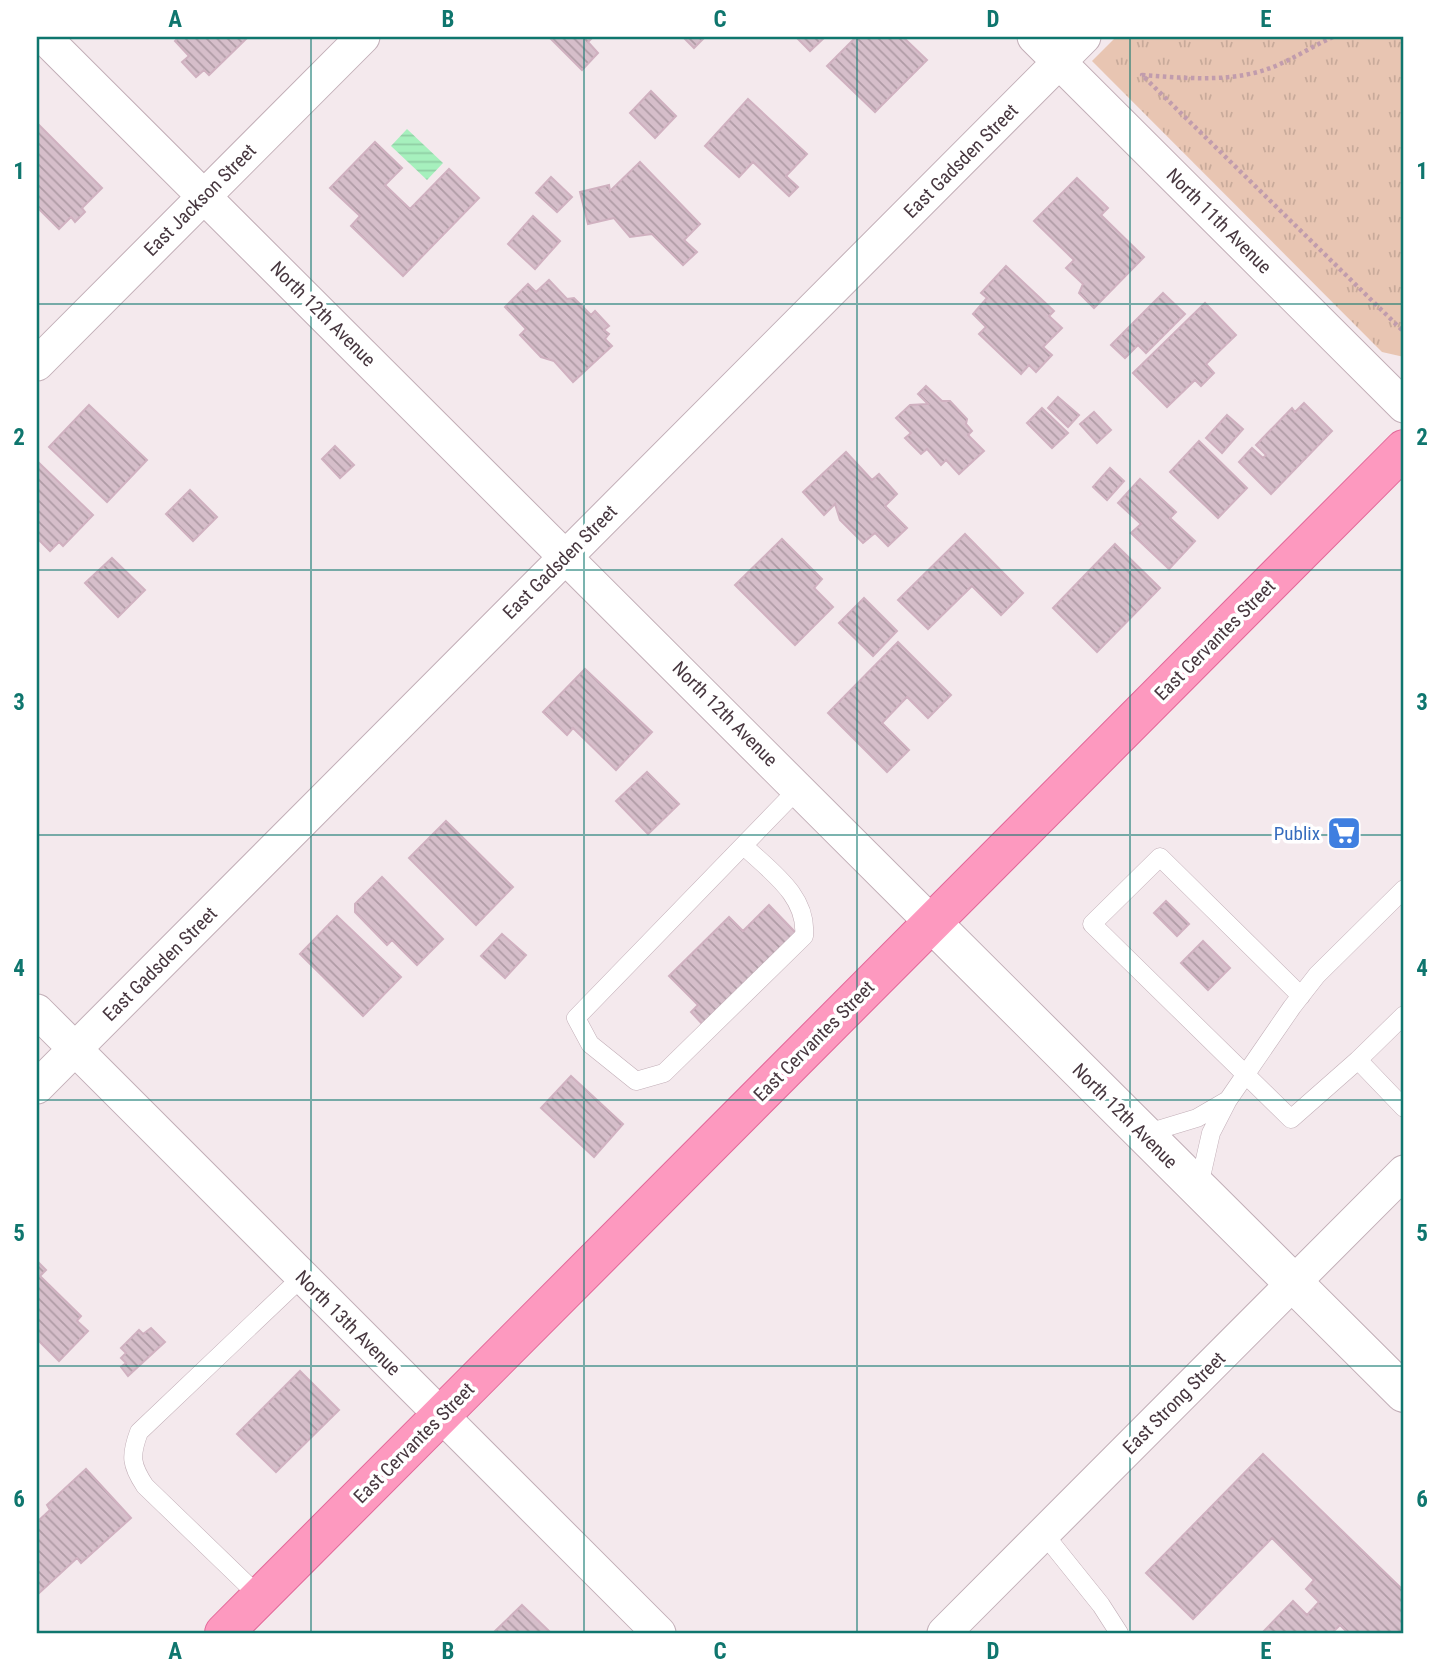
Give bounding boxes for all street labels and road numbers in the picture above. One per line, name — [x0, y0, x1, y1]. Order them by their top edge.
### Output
street label: East Gadsden Street — [899, 99, 1023, 223]
street label: East Jackson Street — [139, 139, 261, 261]
street label: North 11th Avenue — [1162, 164, 1276, 278]
street label: North 12th Avenue — [266, 257, 380, 371]
street label: East Gadsden Street — [498, 500, 622, 624]
street label: East Cervantes Street — [1150, 575, 1280, 705]
street label: North 12th Avenue — [668, 657, 782, 771]
street label: East Gadsden Street — [98, 902, 222, 1026]
street label: East Cervantes Street — [749, 976, 879, 1106]
street label: North 12th Avenue — [1068, 1059, 1182, 1173]
street label: North 13th Avenue — [291, 1266, 405, 1380]
street label: East Strong Street — [1118, 1347, 1230, 1459]
street label: East Cervantes Street — [349, 1378, 479, 1508]

